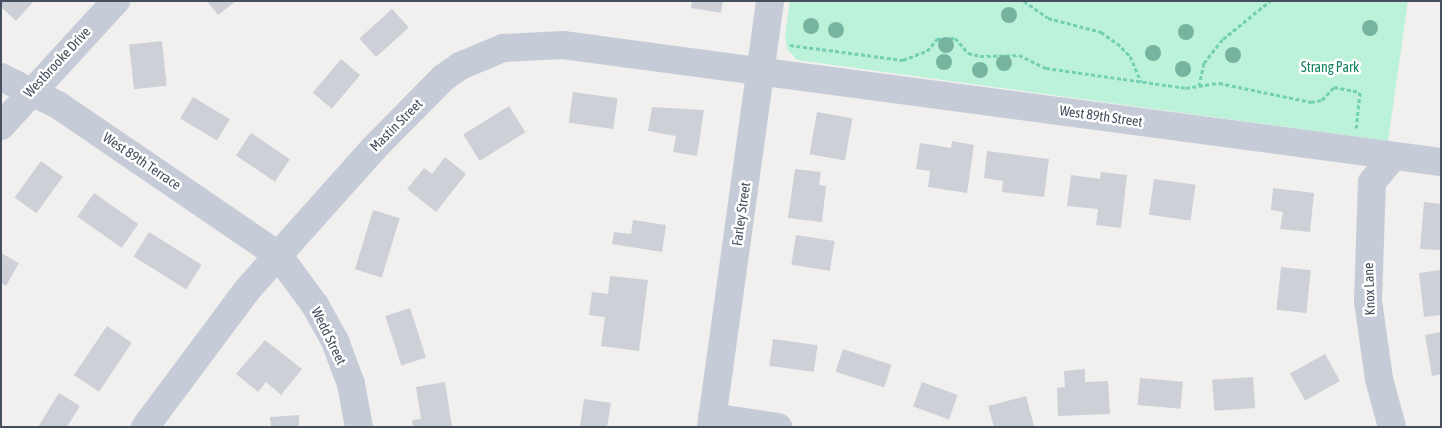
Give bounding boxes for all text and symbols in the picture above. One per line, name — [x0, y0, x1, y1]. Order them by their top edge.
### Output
street label: Westbrooke Drive — [20, 23, 94, 101]
park label: Strang Park — [1301, 59, 1359, 75]
street label: Mastin Street — [366, 95, 426, 155]
street label: West 89th Street — [1058, 102, 1144, 130]
street label: West 89th Terrace — [100, 129, 184, 193]
street label: Farley Street — [728, 181, 754, 247]
street label: Knox Lane — [1360, 262, 1378, 316]
street label: Wedd Street — [308, 304, 350, 368]

